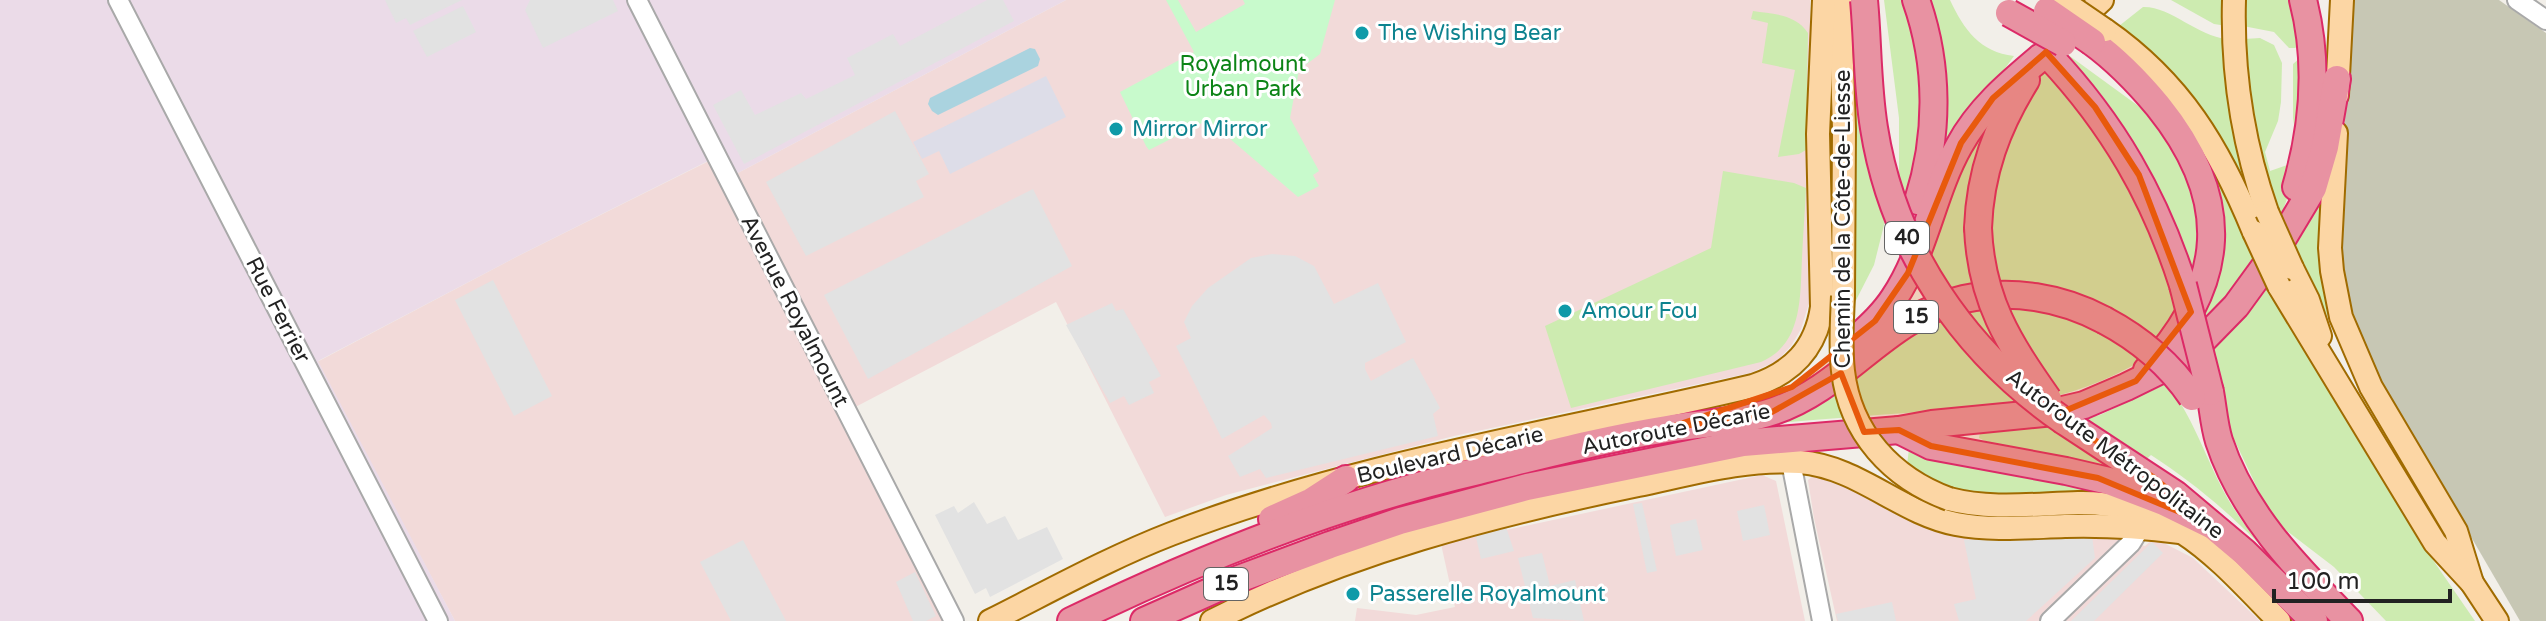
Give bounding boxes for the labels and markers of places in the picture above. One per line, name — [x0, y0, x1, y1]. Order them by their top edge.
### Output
place label: The Wishing Bear — [1378, 20, 1562, 46]
marker: The Wishing Bear — [1353, 24, 1371, 42]
place label: Mirror Mirror — [1132, 116, 1268, 142]
marker: Mirror Mirror — [1107, 120, 1125, 138]
place label: Amour Fou — [1581, 298, 1698, 324]
marker: Amour Fou — [1556, 302, 1574, 320]
place label: Passerelle Royalmount — [1369, 581, 1606, 607]
marker: Passerelle Royalmount — [1344, 585, 1362, 603]

